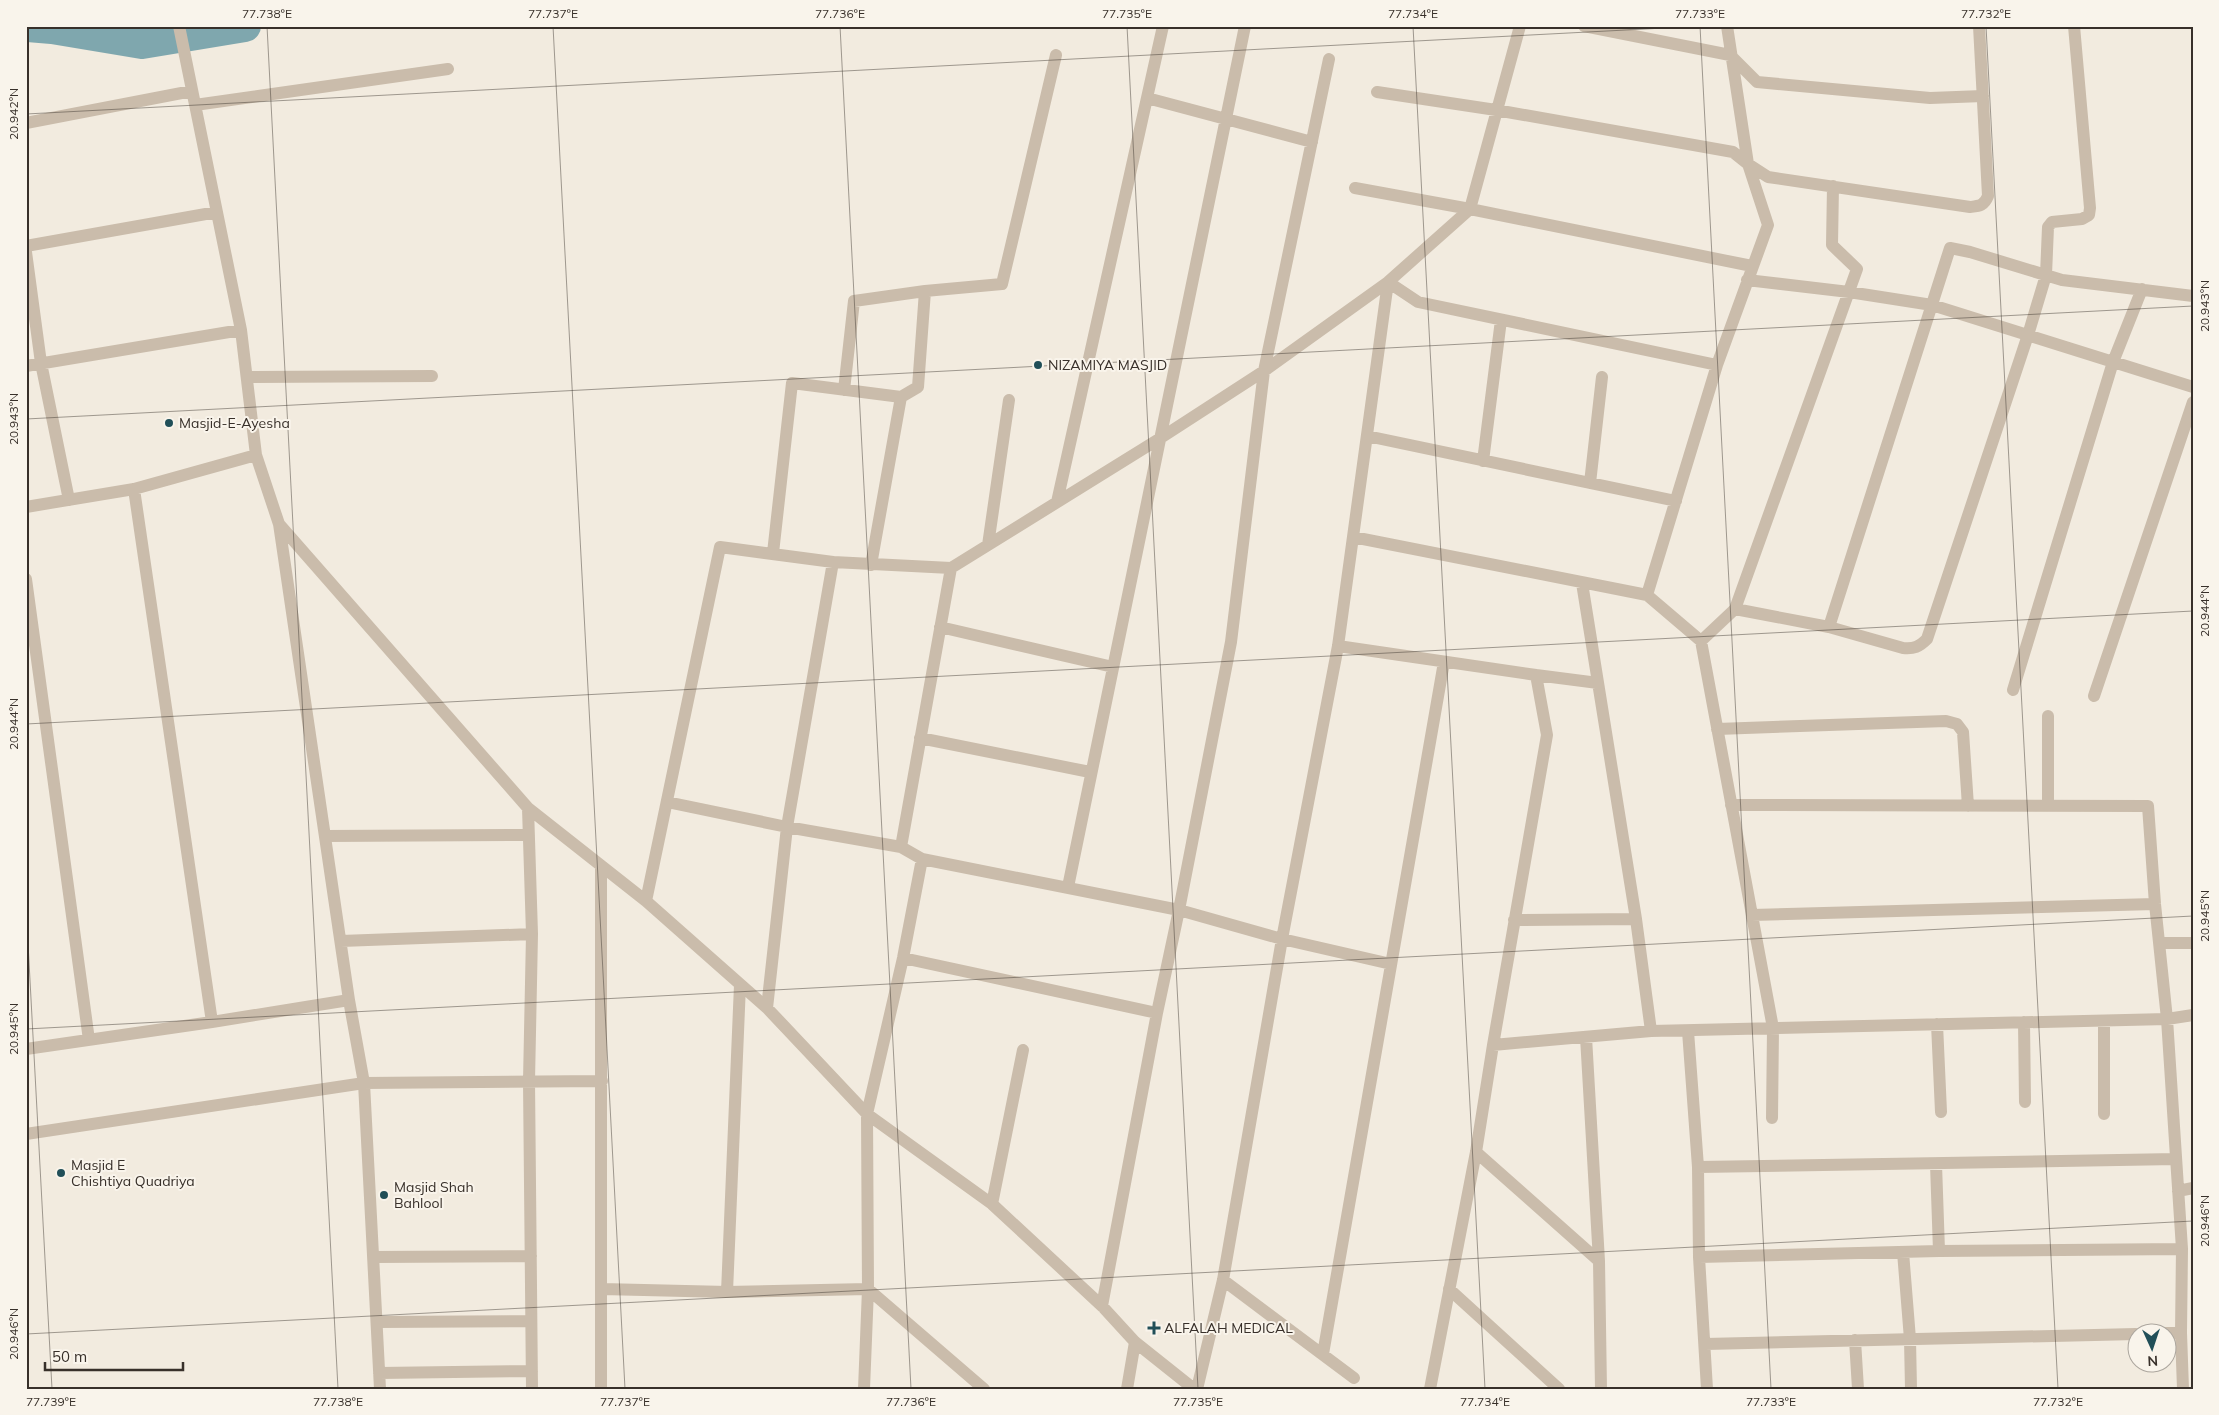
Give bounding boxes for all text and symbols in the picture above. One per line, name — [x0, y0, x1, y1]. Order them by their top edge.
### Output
text: 77.738°E — [242, 6, 292, 21]
text: 77.737°E — [528, 6, 578, 21]
text: 77.736°E — [815, 6, 865, 21]
text: 77.735°E — [1102, 6, 1152, 21]
text: 77.734°E — [1388, 6, 1438, 21]
text: 77.733°E — [1675, 6, 1725, 21]
text: 77.732°E — [1961, 6, 2011, 21]
text: 20.942°N — [6, 88, 21, 140]
text: 20.943°N — [2197, 280, 2212, 332]
place label: NIZAMIYA MASJID — [1048, 356, 1167, 374]
marker: NIZAMIYA MASJID — [1032, 359, 1044, 371]
text: 20.943°N — [6, 393, 21, 445]
place label: Masjid-E-Ayesha — [179, 414, 290, 432]
marker: Masjid-E-Ayesha — [163, 417, 175, 429]
text: 20.944°N — [2197, 585, 2212, 637]
text: 20.944°N — [6, 698, 21, 750]
text: 20.945°N — [2197, 890, 2212, 942]
text: 20.945°N — [6, 1003, 21, 1055]
place label: Masjid E Chishtiya Quadriya — [71, 1156, 195, 1190]
marker: Masjid E Chishtiya Quadriya — [55, 1167, 67, 1179]
place label: Masjid Shah Bahlool — [394, 1178, 474, 1212]
marker: Masjid Shah Bahlool — [378, 1189, 390, 1201]
text: 20.946°N — [2197, 1195, 2212, 1247]
text: 20.946°N — [6, 1308, 21, 1360]
place label: ALFALAH MEDICAL — [1164, 1319, 1293, 1337]
marker: ALFALAH MEDICAL — [1148, 1322, 1160, 1334]
north arrow — [2126, 1322, 2176, 1372]
scale bar — [45, 1340, 182, 1372]
text: 50 m — [52, 1347, 87, 1366]
text: N — [2147, 1352, 2158, 1370]
text: 77.739°E — [26, 1394, 76, 1409]
text: 77.738°E — [313, 1394, 363, 1409]
text: 77.737°E — [600, 1394, 650, 1409]
text: 77.736°E — [886, 1394, 936, 1409]
text: 77.735°E — [1173, 1394, 1223, 1409]
text: 77.734°E — [1460, 1394, 1510, 1409]
text: 77.733°E — [1746, 1394, 1796, 1409]
text: 77.732°E — [2033, 1394, 2083, 1409]

